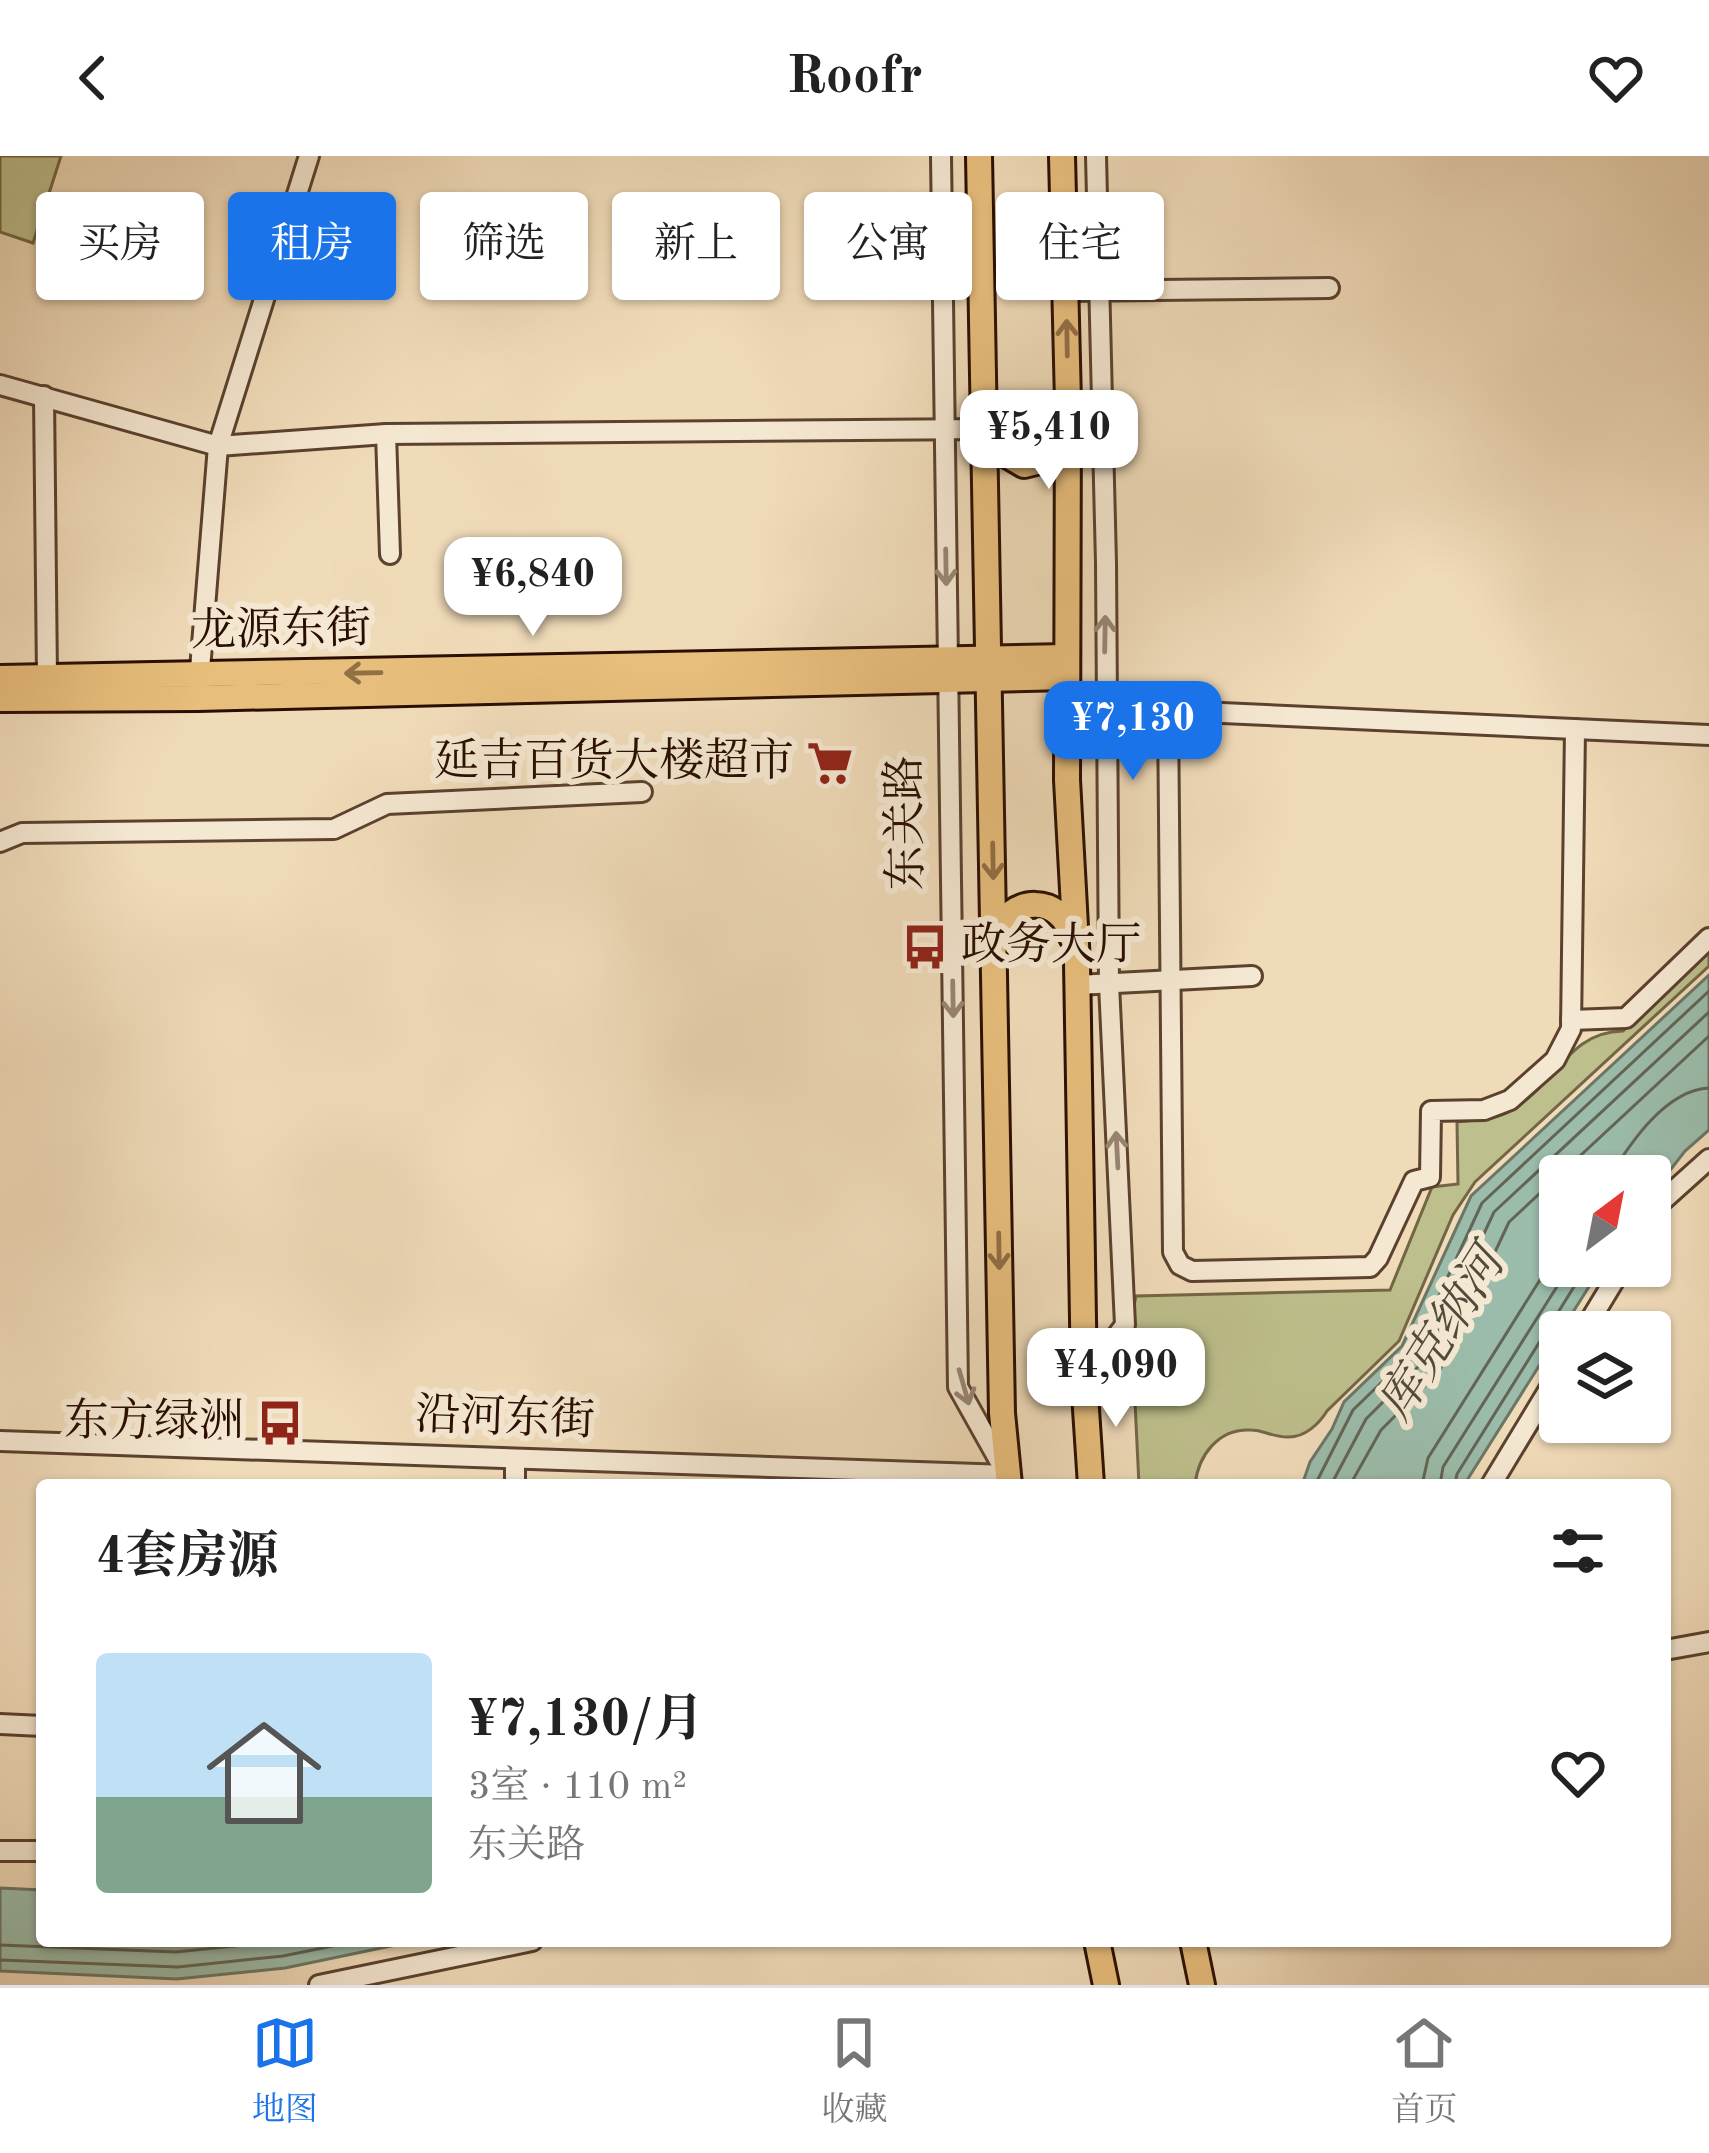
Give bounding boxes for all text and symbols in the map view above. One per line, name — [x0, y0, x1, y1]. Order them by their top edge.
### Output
icon: back — [60, 45, 126, 111]
icon: heart — [1583, 45, 1649, 111]
text: Roofr — [786, 51, 923, 105]
chip: 买房 — [36, 192, 204, 300]
chip: 租房 — [228, 192, 396, 300]
chip: 筛选 — [420, 192, 588, 300]
chip: 新上 — [612, 192, 780, 300]
chip: 公寓 — [804, 192, 972, 300]
chip: 住宅 — [996, 192, 1164, 300]
one-way arrow — [1055, 319, 1078, 358]
pin: ¥5,410 — [951, 390, 1147, 492]
text: ¥5,410 — [987, 409, 1111, 448]
pin: ¥6,840 — [435, 537, 631, 639]
one-way arrow — [935, 547, 958, 586]
text: ¥6,840 — [471, 556, 595, 595]
street label: 龙源东街 — [191, 604, 371, 656]
one-way arrow — [1094, 615, 1116, 654]
one-way arrow — [344, 661, 383, 684]
pin: ¥7,130 — [1035, 681, 1231, 783]
text: ¥7,130 — [1071, 700, 1195, 739]
place label: 延吉百货大楼超市 — [434, 737, 794, 786]
supermarket icon: 延吉百货大楼超市 — [805, 738, 855, 788]
street label: 东关路 — [880, 755, 932, 891]
one-way arrow — [981, 841, 1004, 880]
place label: 政务大厅 — [961, 921, 1141, 970]
bus stop icon: 政务大厅 — [900, 922, 950, 972]
one-way arrow — [941, 979, 964, 1018]
one-way arrow — [1105, 1131, 1128, 1170]
north arrow — [1539, 1155, 1671, 1287]
map controls — [1539, 1155, 1671, 1443]
one-way arrow — [988, 1231, 1011, 1270]
water label: 库克纳河 — [1368, 1232, 1518, 1429]
button: layers — [1539, 1311, 1671, 1443]
pin: ¥4,090 — [1018, 1328, 1214, 1430]
text: ¥4,090 — [1054, 1347, 1178, 1386]
one-way arrow — [954, 1368, 976, 1406]
street label: 沿河东街 — [414, 1390, 596, 1446]
place label: 东方绿洲 — [64, 1396, 244, 1446]
bus stop icon: 东方绿洲 — [255, 1398, 305, 1448]
icon: filters — [1545, 1518, 1611, 1584]
text: 4套房源 — [96, 1533, 279, 1584]
text: ¥7,130/月 — [468, 1696, 704, 1747]
icon: home — [192, 1701, 336, 1845]
icon: heart — [1545, 1740, 1611, 1806]
text: 3室 · 110 m² — [468, 1768, 687, 1807]
text: 东关路 — [468, 1827, 585, 1866]
tab: 地图 — [252, 2010, 318, 2132]
tab: 收藏 — [821, 2010, 887, 2132]
tab: 首页 — [1391, 2010, 1457, 2132]

